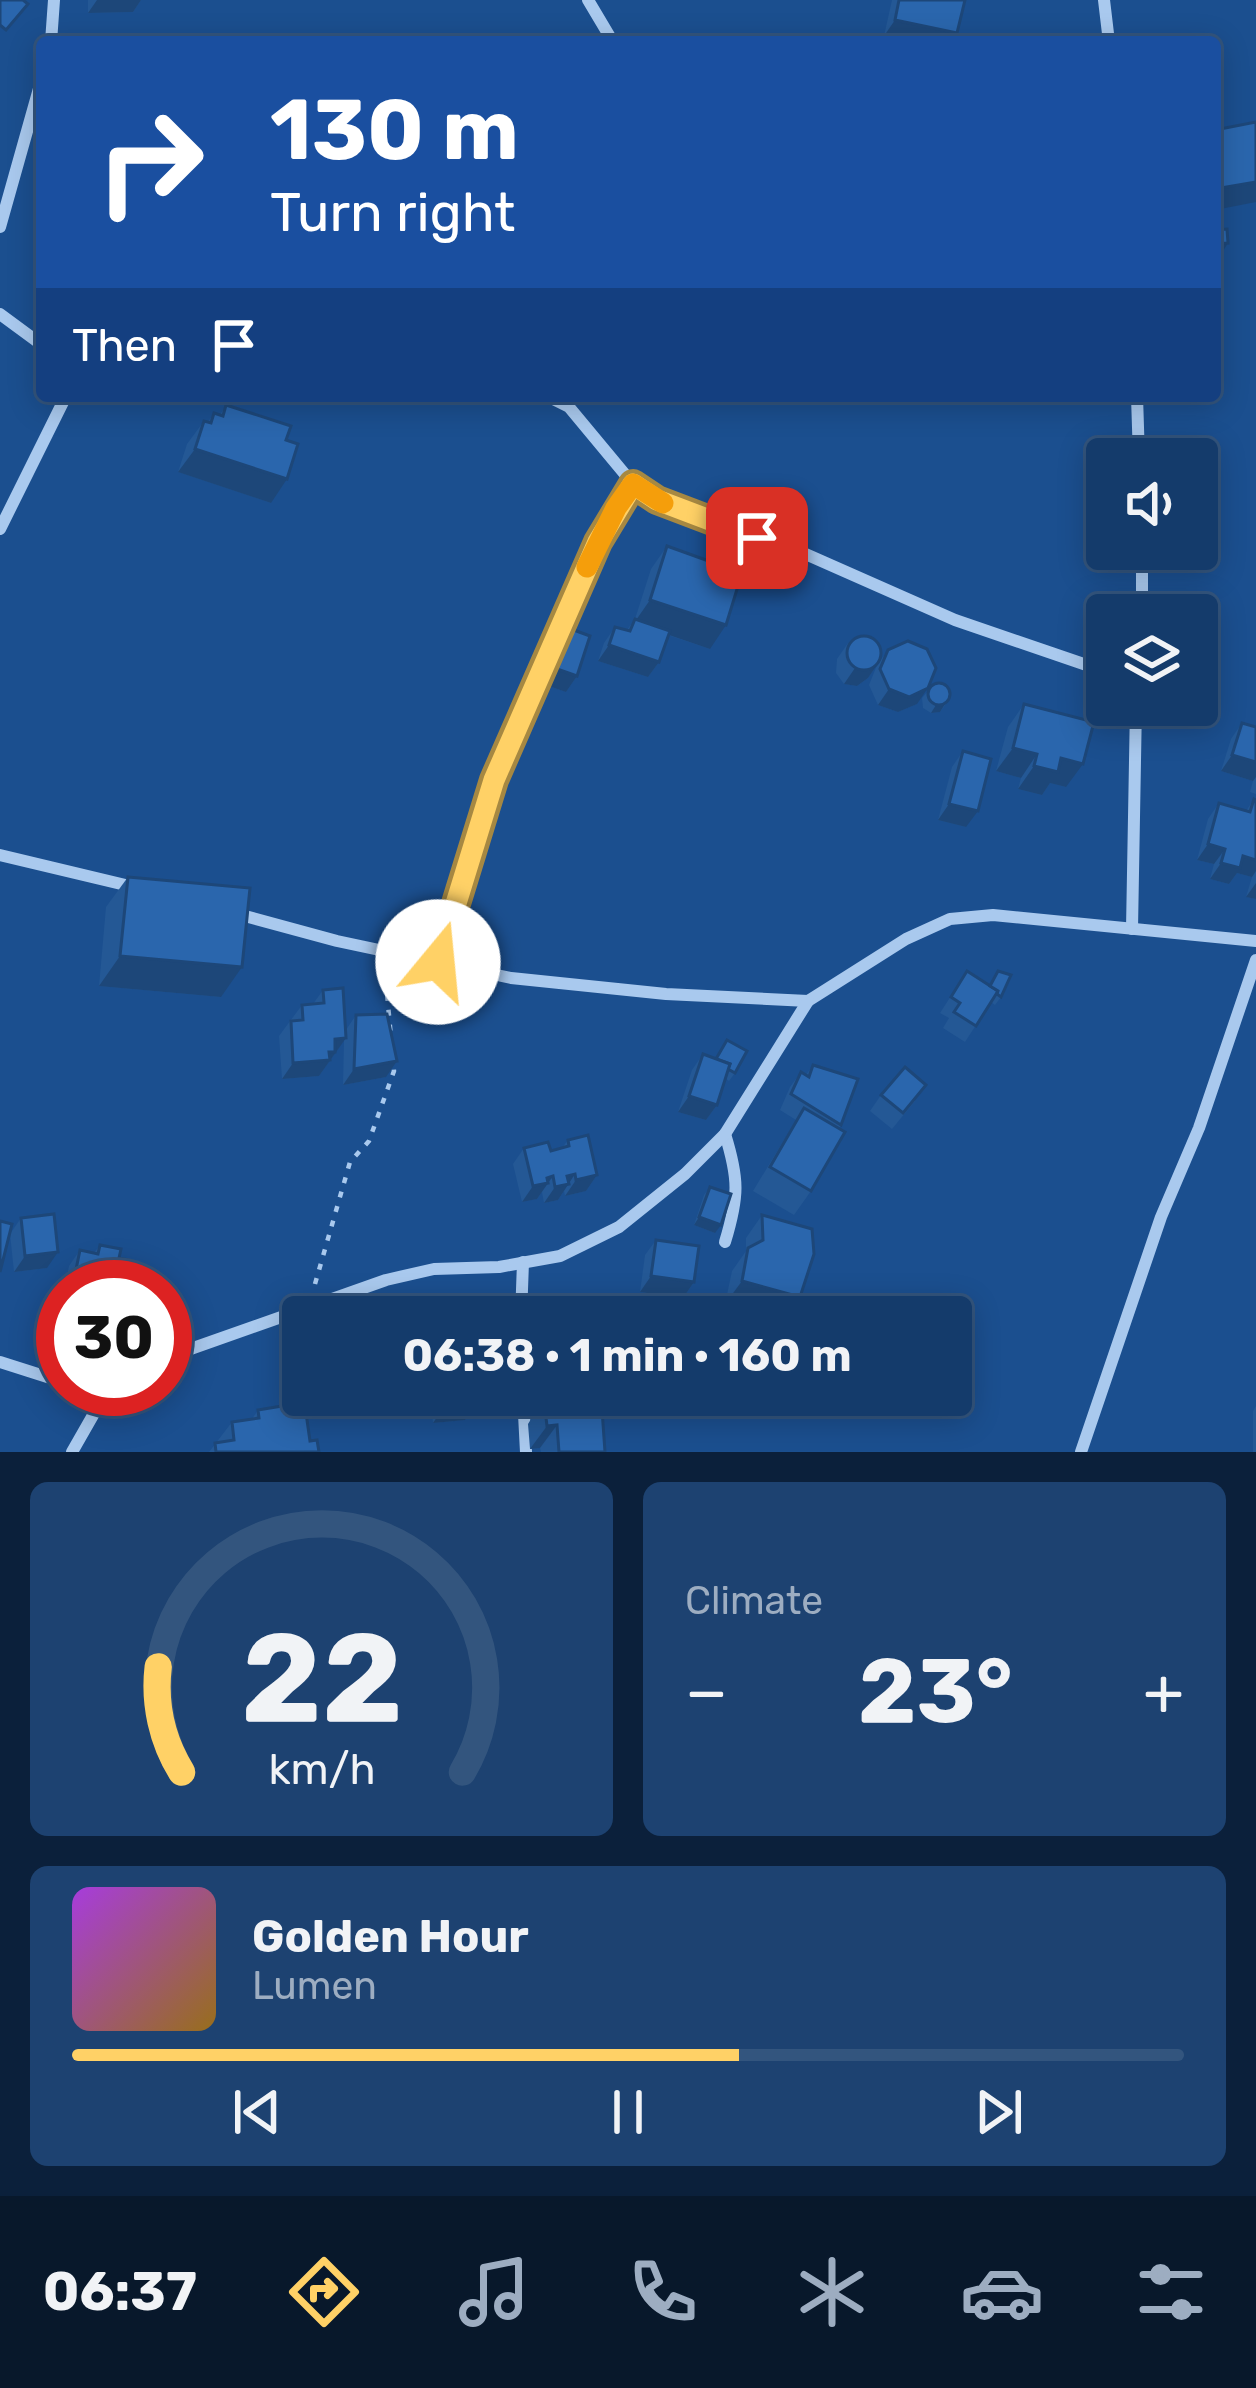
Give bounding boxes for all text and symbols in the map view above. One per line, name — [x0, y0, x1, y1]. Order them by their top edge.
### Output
text: 130 m — [270, 80, 519, 180]
icon: right — [72, 84, 228, 240]
text: Turn right — [270, 181, 515, 245]
icon: arrive — [201, 312, 267, 378]
text: Then — [72, 319, 177, 372]
map controls — [1086, 438, 1218, 726]
button: sound — [1086, 438, 1218, 570]
pin — [706, 487, 808, 589]
icon: arrive — [724, 505, 790, 571]
button: layers — [1086, 594, 1218, 726]
position arrow — [375, 899, 501, 1025]
speed limit sign: 30 — [36, 1260, 192, 1416]
text: 06:38 · 1 min · 160 m — [402, 1329, 852, 1382]
text: Climate — [685, 1578, 823, 1624]
text: 22 — [240, 1604, 403, 1752]
text: 23° — [858, 1638, 1013, 1745]
text: − — [685, 1652, 728, 1731]
text: + — [1143, 1652, 1184, 1731]
text: km/h — [268, 1744, 375, 1795]
text: Golden Hour — [252, 1910, 529, 1963]
text: Lumen — [252, 1963, 377, 2009]
icon: previous — [224, 2079, 290, 2145]
icon: pause — [595, 2079, 661, 2145]
icon: next — [966, 2079, 1032, 2145]
icon: directions — [282, 2250, 366, 2334]
icon: music — [452, 2250, 536, 2334]
icon: phone — [621, 2250, 705, 2334]
icon: climate — [790, 2250, 874, 2334]
icon: car — [960, 2250, 1044, 2334]
icon: filters — [1129, 2250, 1213, 2334]
text: 06:37 — [43, 2260, 197, 2324]

